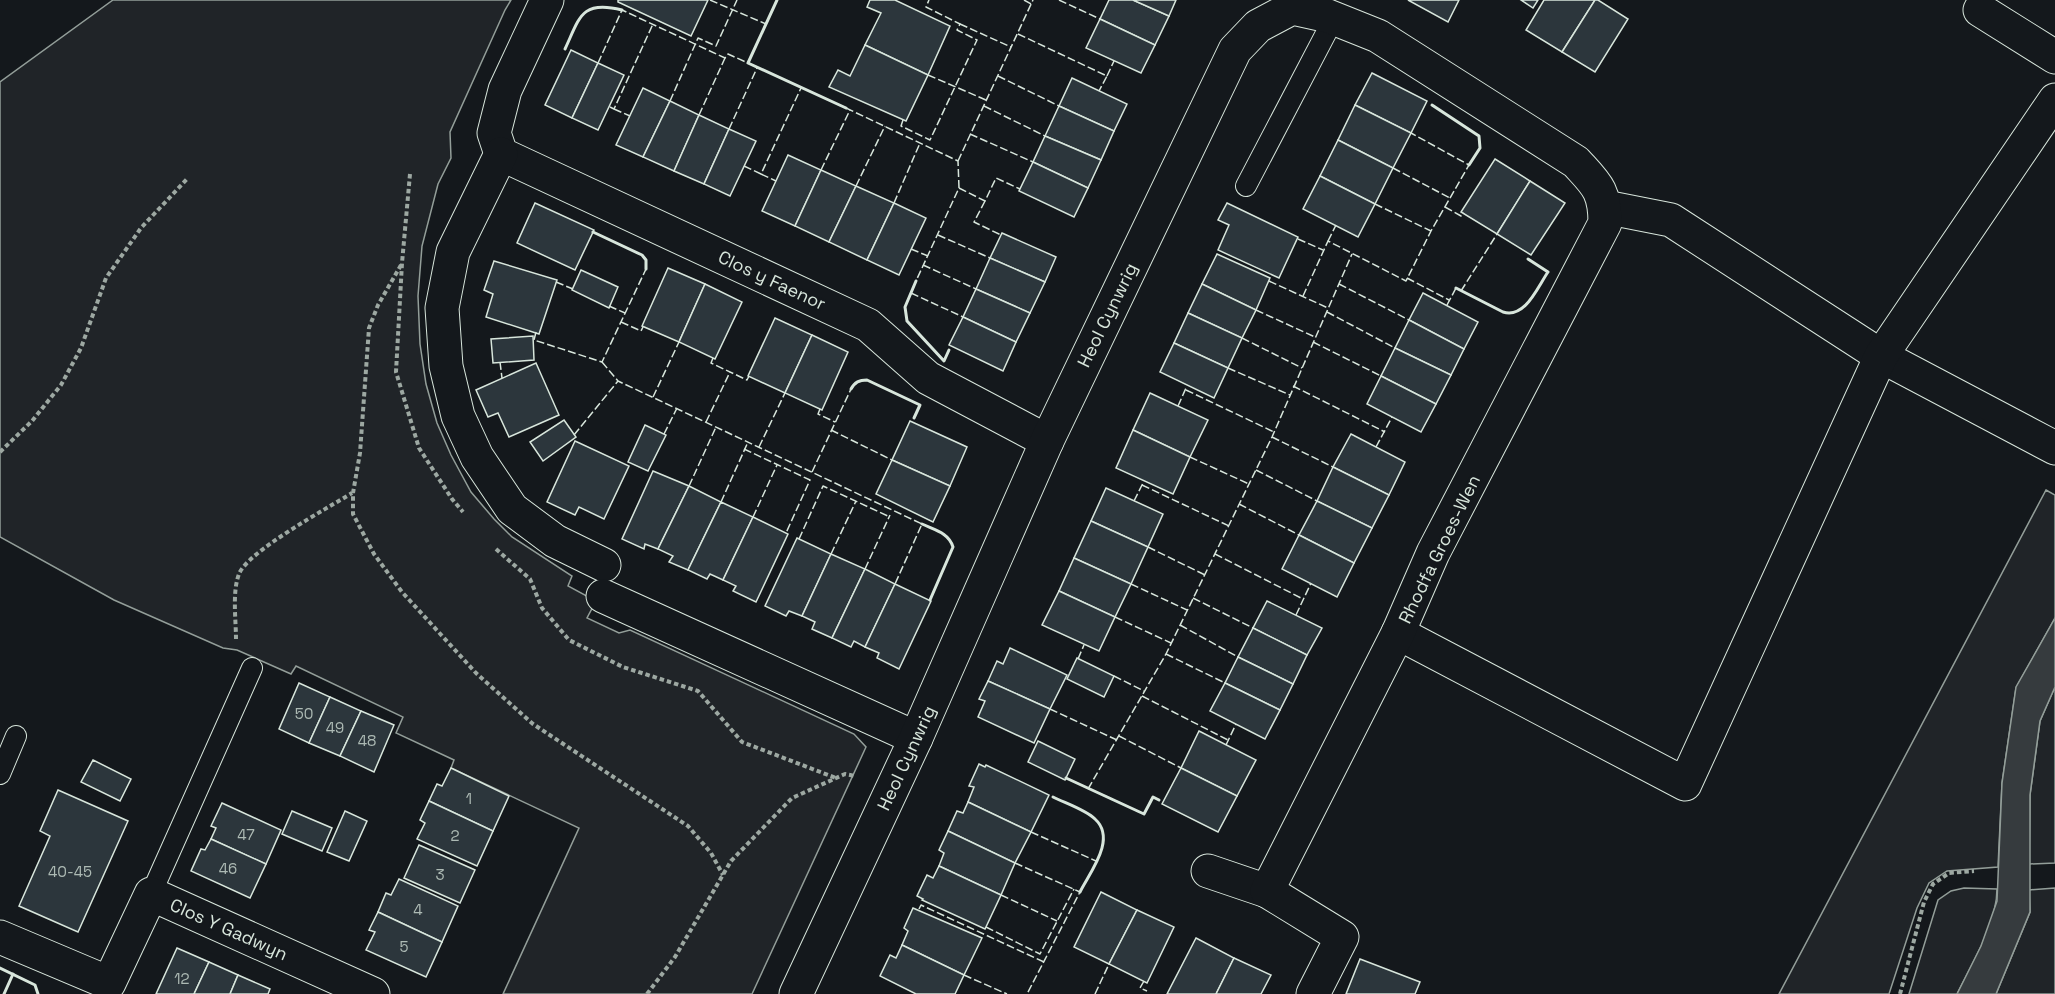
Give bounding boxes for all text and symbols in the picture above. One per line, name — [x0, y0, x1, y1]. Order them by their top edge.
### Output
street label: Clos y Faenor — [715, 245, 830, 315]
street label: Heol Cynwrig — [1072, 259, 1142, 371]
street label: Rhodfa Groes-Wen — [1393, 471, 1485, 627]
street label: Heol Cynwrig — [872, 702, 940, 814]
house number: 50 — [295, 704, 313, 723]
house number: 49 — [326, 718, 344, 737]
house number: 48 — [358, 731, 376, 750]
house number: 1 — [466, 789, 472, 808]
house number: 47 — [237, 825, 255, 844]
house number: 2 — [450, 826, 460, 845]
house number: 46 — [219, 859, 237, 878]
house number: 40-45 — [48, 862, 92, 881]
house number: 3 — [435, 865, 445, 884]
street label: Clos Y Gadwyn — [167, 893, 291, 965]
house number: 4 — [413, 900, 423, 919]
house number: 5 — [400, 937, 409, 956]
house number: 12 — [174, 969, 190, 988]

